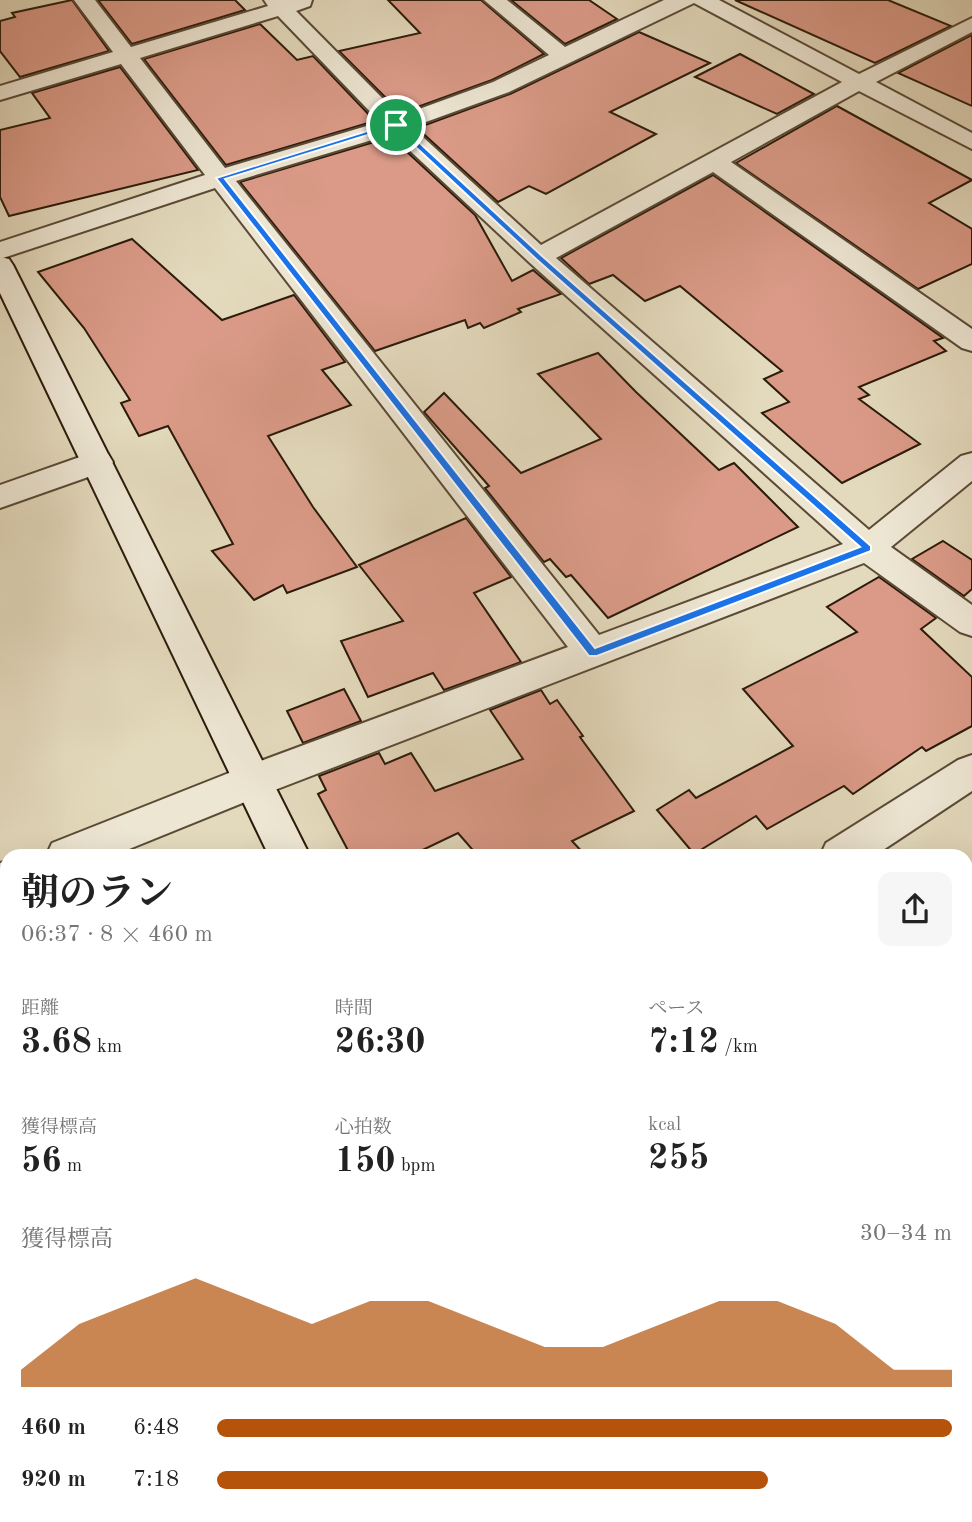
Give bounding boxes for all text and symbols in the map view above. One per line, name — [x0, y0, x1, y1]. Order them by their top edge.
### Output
pin — [366, 95, 426, 155]
icon: arrive — [377, 106, 415, 144]
button: share — [878, 872, 952, 946]
text: 朝のラン — [21, 876, 173, 914]
text: 06:37 · 8 × 460 m — [21, 923, 213, 946]
text: 距離 — [21, 1000, 59, 1019]
text: 時間 — [335, 1000, 373, 1019]
text: ペース — [648, 1000, 704, 1019]
text: 3.68 — [21, 1025, 92, 1060]
text: 26:30 — [335, 1025, 426, 1060]
text: 7:12 — [648, 1025, 719, 1060]
text: km — [92, 1038, 122, 1057]
text: /km — [719, 1038, 758, 1057]
text: kcal — [648, 1116, 681, 1135]
text: 獲得標高 — [21, 1119, 97, 1138]
text: 心拍数 — [335, 1119, 392, 1138]
text: 255 — [648, 1141, 709, 1176]
text: 56 — [21, 1144, 62, 1179]
text: 150 — [335, 1144, 396, 1179]
text: m — [62, 1157, 82, 1176]
text: bpm — [396, 1157, 436, 1176]
text: 30–34 m — [860, 1222, 952, 1245]
text: 獲得標高 — [21, 1228, 113, 1251]
text: 460 m — [21, 1416, 86, 1439]
text: 6:48 — [133, 1416, 179, 1439]
text: 920 m — [21, 1468, 86, 1491]
text: 7:18 — [133, 1468, 179, 1491]

